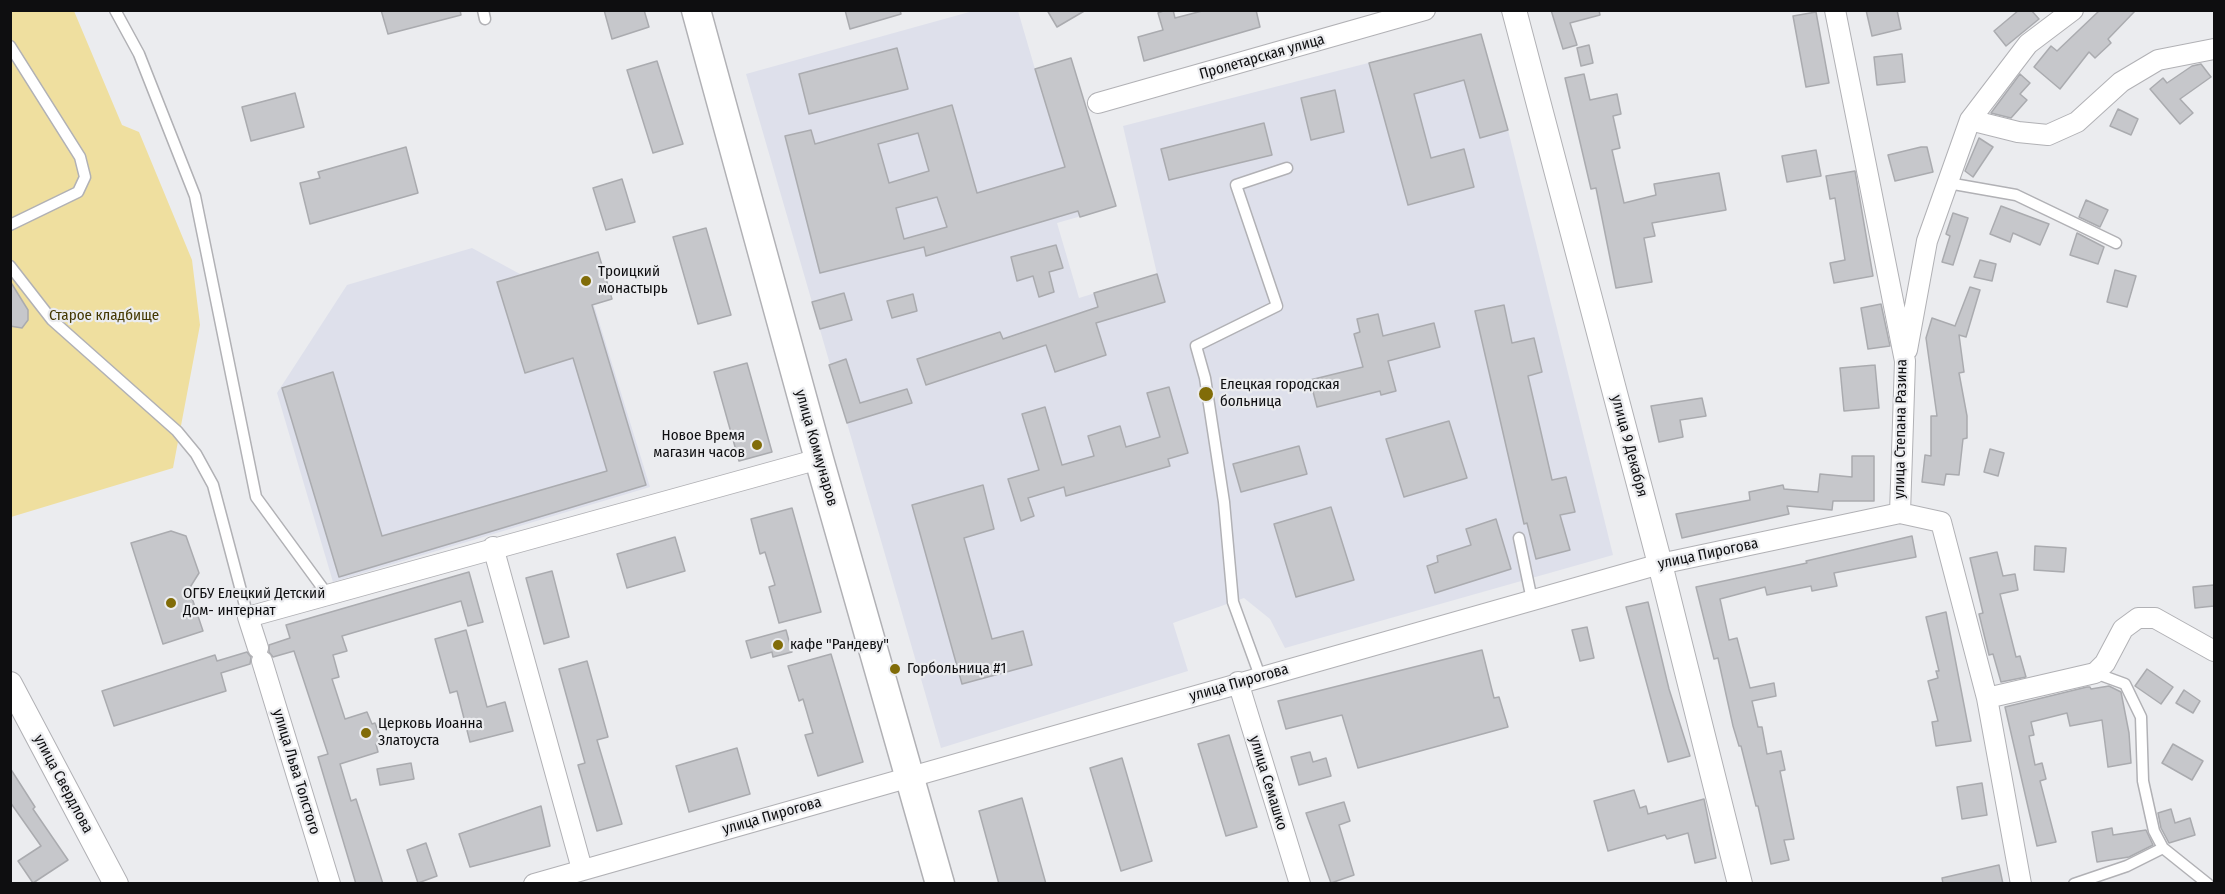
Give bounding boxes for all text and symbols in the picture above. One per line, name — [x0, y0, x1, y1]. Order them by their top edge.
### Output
street label: Пролетарская улица — [1197, 30, 1327, 84]
place label: Троицкий монастырь — [598, 263, 668, 298]
marker: Троицкий монастырь — [579, 274, 593, 288]
park label: Старое кладбище — [49, 307, 159, 325]
street label: улица Степана Разина — [1891, 359, 1911, 499]
place label: Елецкая городская больница — [1220, 376, 1340, 411]
marker: Елецкая городская больница — [1197, 385, 1215, 403]
street label: улица Коммунаров — [791, 388, 841, 508]
street label: улица 9 Декабря — [1607, 393, 1651, 499]
place label: Новое Время магазин часов — [653, 427, 745, 462]
marker: Новое Время магазин часов — [750, 438, 764, 452]
street label: улица Пирогова — [1656, 535, 1760, 573]
place label: ОГБУ Елецкий Детский Дом- интернат — [183, 585, 325, 620]
marker: ОГБУ Елецкий Детский Дом- интернат — [164, 596, 178, 610]
place label: кафе "Рандеву" — [790, 636, 889, 654]
marker: кафе "Рандеву" — [771, 638, 785, 652]
place label: Горбольница #1 — [907, 660, 1006, 678]
street label: улица Пирогова — [1187, 660, 1291, 706]
marker: Горбольница #1 — [888, 662, 902, 676]
street label: улица Льва Толстого — [268, 707, 324, 837]
place label: Церковь Иоанна Златоуста — [378, 715, 483, 750]
marker: Церковь Иоанна Златоуста — [359, 726, 373, 740]
street label: улица Свердлова — [29, 732, 97, 836]
street label: улица Семашко — [1245, 734, 1291, 832]
street label: улица Пирогова — [720, 793, 824, 839]

